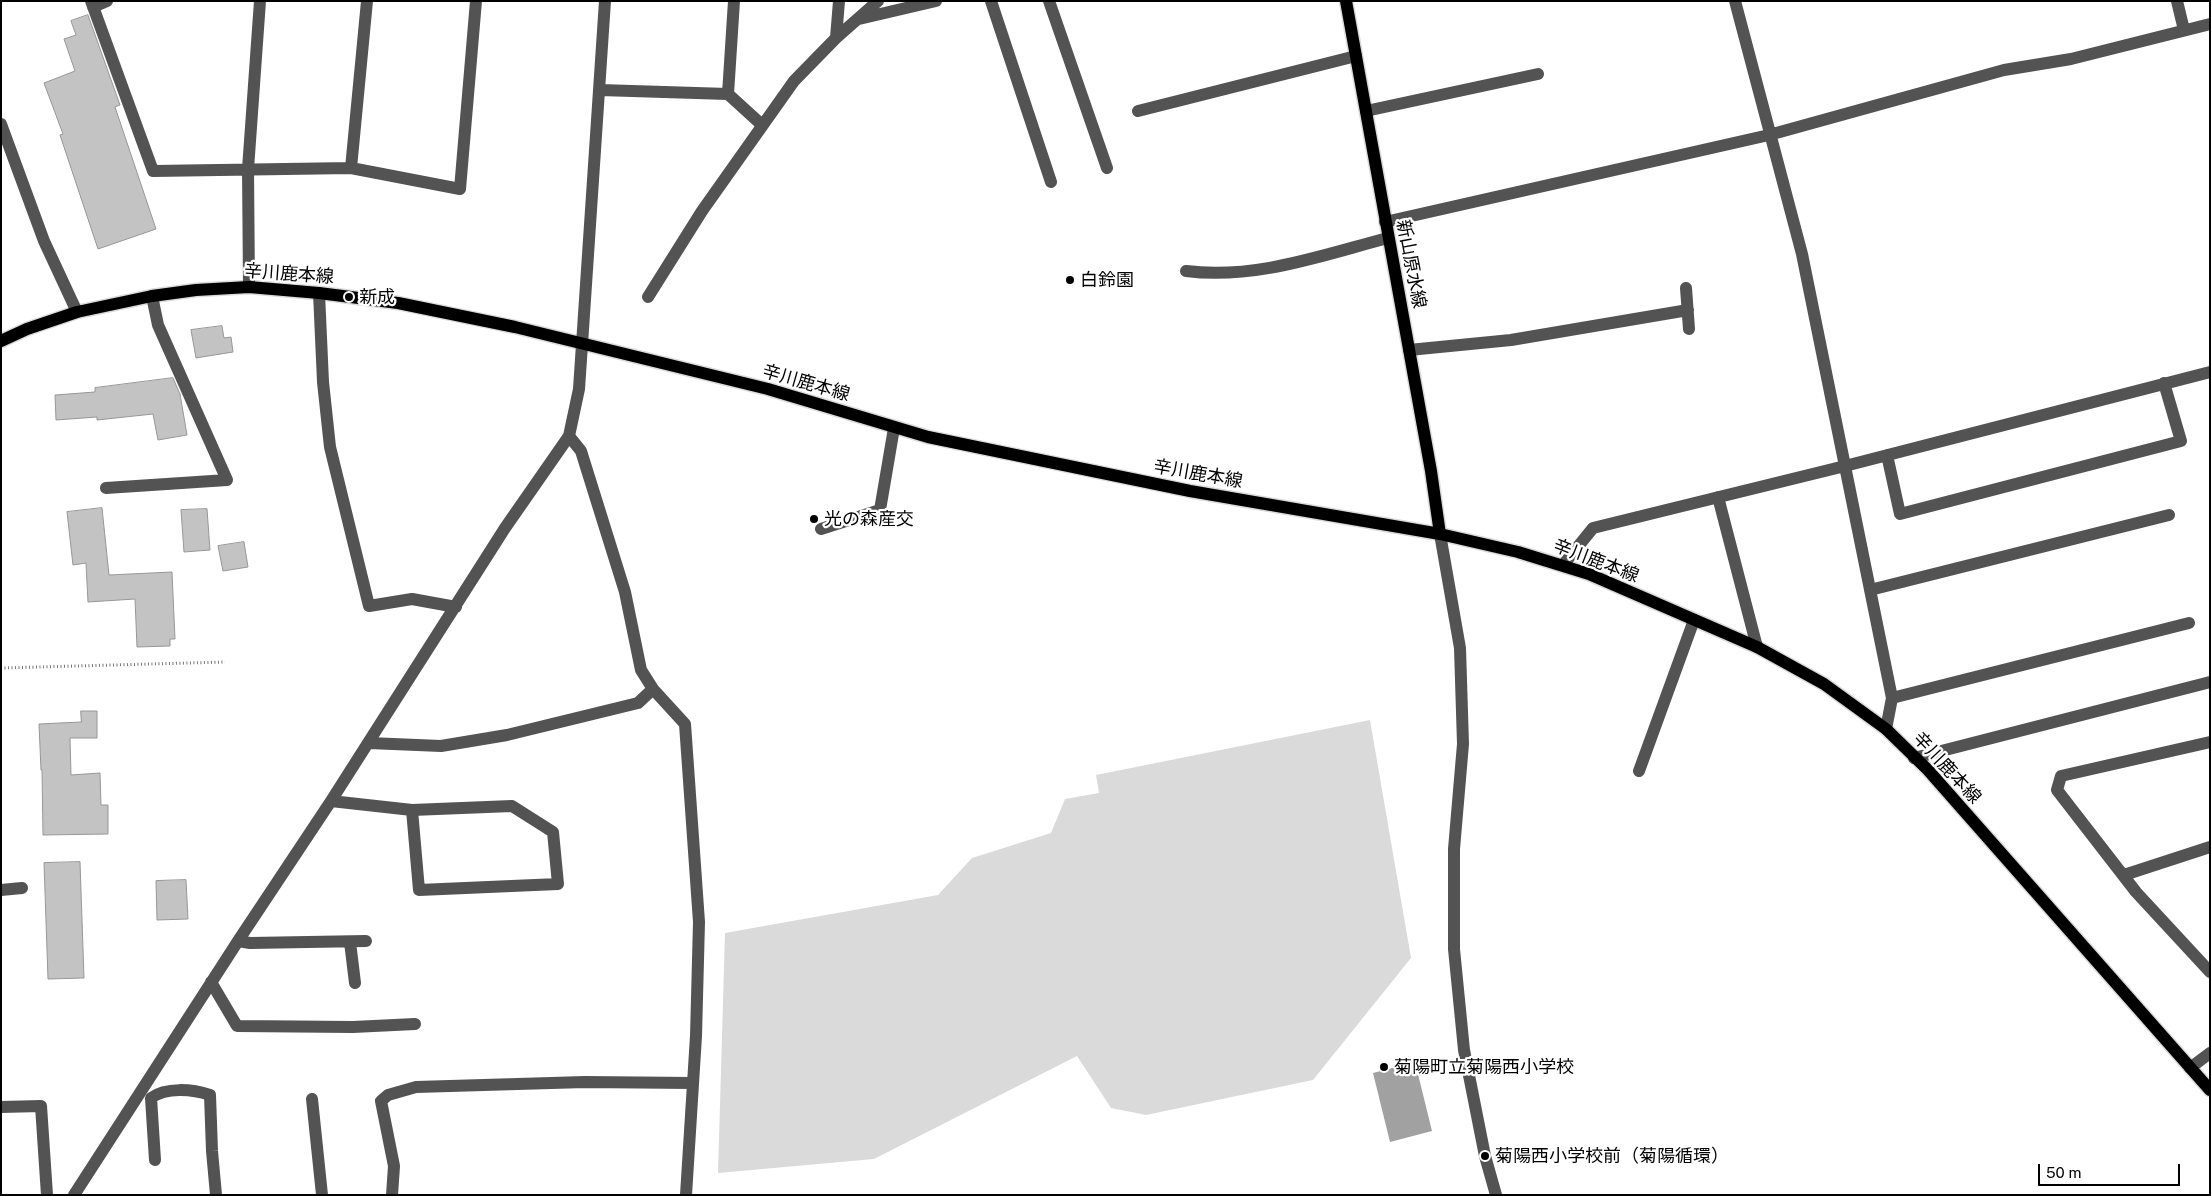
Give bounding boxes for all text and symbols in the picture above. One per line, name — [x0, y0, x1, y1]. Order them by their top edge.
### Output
street label: 新山原水線 — [1392, 218, 1430, 310]
street label: 辛川鹿本線 — [243, 260, 335, 288]
place label: 白鈴園 — [1080, 269, 1134, 291]
marker: 白鈴園 — [1064, 274, 1076, 286]
place label: 新成 — [359, 286, 395, 308]
marker: 新成 — [343, 291, 355, 303]
street label: 辛川鹿本線 — [760, 360, 852, 406]
street label: 辛川鹿本線 — [1152, 456, 1244, 492]
place label: 光の森産交 — [824, 508, 914, 530]
marker: 光の森産交 — [808, 513, 820, 525]
street label: 辛川鹿本線 — [1550, 535, 1642, 587]
street label: 辛川鹿本線 — [1908, 728, 1986, 808]
place label: 菊陽町立菊陽西小学校 — [1394, 1056, 1574, 1078]
marker: 菊陽町立菊陽西小学校 — [1378, 1061, 1390, 1073]
place label: 菊陽西小学校前（菊陽循環） — [1495, 1145, 1729, 1167]
marker: 菊陽西小学校前（菊陽循環） — [1479, 1150, 1491, 1162]
scale bar — [2041, 1154, 2184, 1186]
text: 50 m — [2046, 1164, 2081, 1181]

